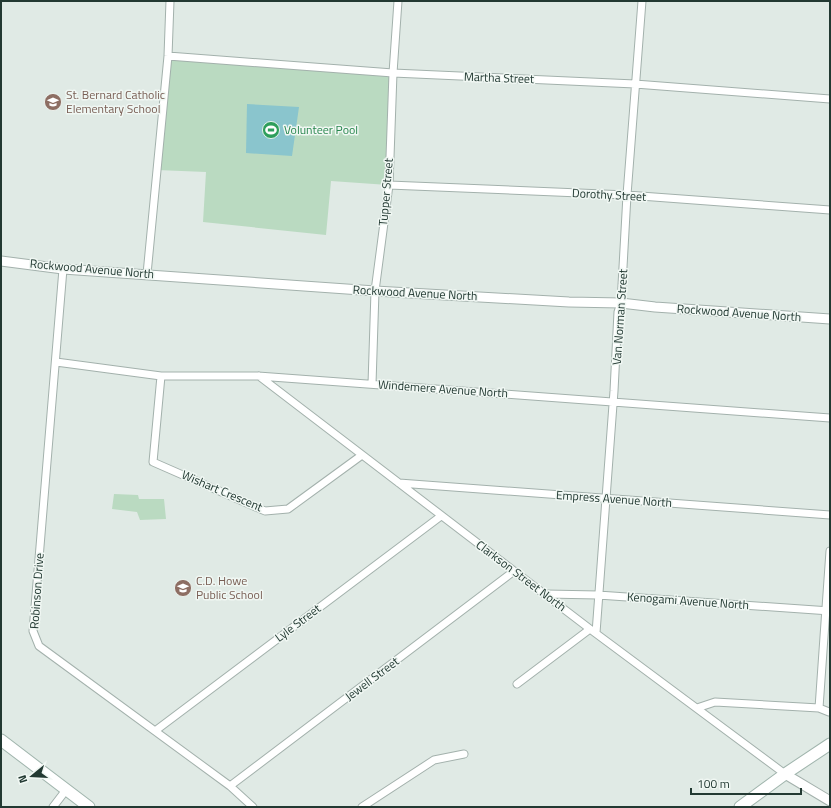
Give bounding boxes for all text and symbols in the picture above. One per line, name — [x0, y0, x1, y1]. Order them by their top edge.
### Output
street label: Martha Street — [463, 67, 535, 88]
place label: St. Bernard Catholic Elementary School — [66, 85, 165, 118]
school or university icon: St. Bernard Catholic Elementary School — [43, 92, 63, 112]
sports icon: Volunteer Pool — [261, 120, 281, 140]
place label: Volunteer Pool — [284, 120, 358, 139]
street label: Tupper Street — [373, 156, 398, 227]
street label: Dorothy Street — [571, 183, 647, 206]
street label: Rockwood Avenue North — [29, 254, 155, 283]
street label: Van Norman Street — [607, 267, 632, 366]
street label: Rockwood Avenue North — [352, 280, 478, 305]
street label: Rockwood Avenue North — [676, 299, 802, 326]
street label: Windemere Avenue North — [377, 374, 509, 403]
street label: Wishart Crescent — [179, 465, 266, 516]
street label: Empress Avenue North — [555, 485, 673, 512]
street label: Clarkson Street North — [472, 535, 571, 616]
street label: Robinson Drive — [24, 552, 49, 630]
place label: C.D. Howe Public School — [196, 571, 263, 604]
school or university icon: C.D. Howe Public School — [173, 578, 193, 598]
street label: Kenogami Avenue North — [626, 587, 750, 614]
street label: Lyle Street — [271, 598, 325, 646]
street label: Jewell Street — [341, 651, 403, 705]
north arrow — [12, 756, 52, 796]
scale bar — [691, 770, 801, 796]
text: N — [14, 773, 31, 785]
text: 100 m — [697, 774, 730, 793]

